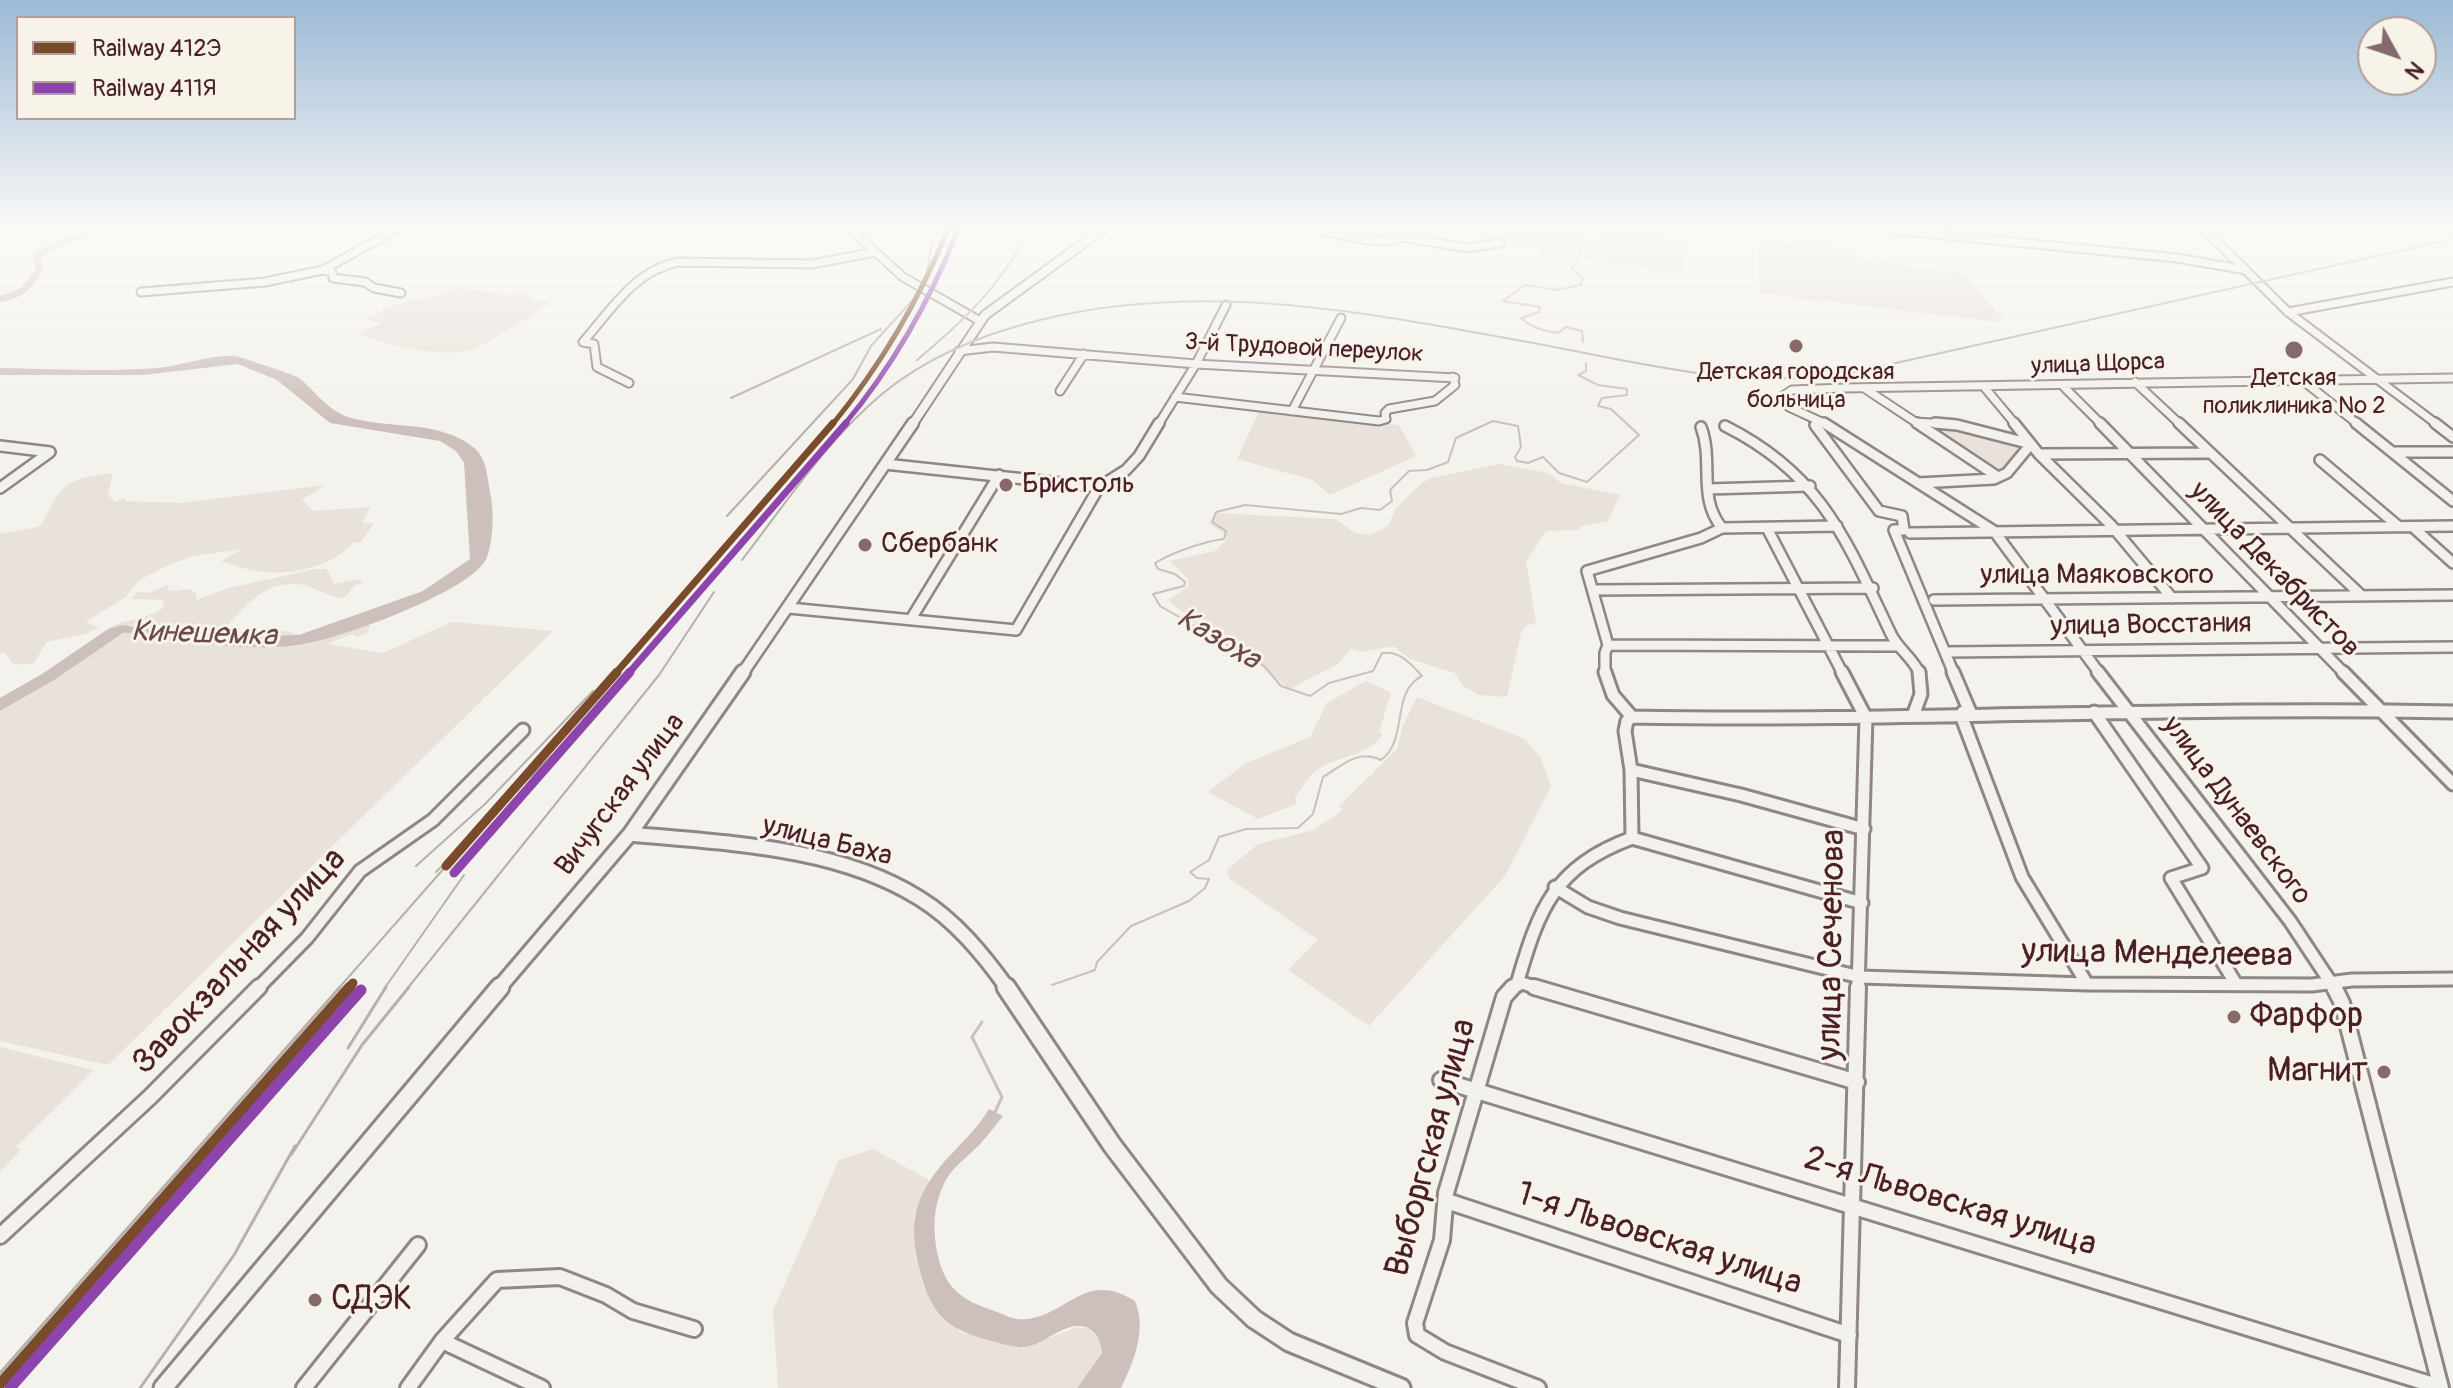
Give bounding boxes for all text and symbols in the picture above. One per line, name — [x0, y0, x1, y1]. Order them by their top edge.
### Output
legend — [16, 16, 296, 120]
north arrow — [2357, 16, 2437, 96]
text: Railway 412Э — [92, 34, 221, 63]
text: N — [2398, 55, 2429, 85]
text: Railway 411Я — [92, 74, 216, 103]
street label: 3-й Трудовой переулок — [1184, 328, 1424, 370]
marker: Детская городская больница — [1787, 337, 1805, 355]
marker: Детская поликлиника № 2 — [2283, 339, 2305, 361]
street label: улица Щорса — [2031, 348, 2165, 382]
place label: Детская городская больница — [1697, 359, 1895, 415]
place label: Детская поликлиника № 2 — [2202, 365, 2386, 421]
place label: Бристоль — [1022, 468, 1135, 502]
street label: улица Декабристов — [2182, 475, 2366, 665]
marker: Бристоль — [997, 476, 1015, 494]
place label: Сбербанк — [881, 528, 999, 562]
marker: Сбербанк — [856, 536, 874, 554]
street label: улица Маяковского — [1980, 559, 2214, 593]
water label: Казоха — [1170, 601, 1266, 679]
street label: улица Восстания — [2050, 607, 2252, 645]
water label: Кинешемка — [131, 614, 277, 656]
street label: Вичугская улица — [549, 707, 693, 883]
street label: улица Дунаевского — [2154, 710, 2318, 912]
street label: улица Баха — [759, 810, 895, 874]
street label: улица Сеченова — [1811, 829, 1855, 1061]
street label: Завокзальная улица — [124, 840, 356, 1084]
street label: улица Менделеева — [2021, 932, 2293, 978]
place label: Фарфор — [2250, 997, 2363, 1037]
marker: Фарфор — [2225, 1008, 2243, 1026]
street label: Выборгская улица — [1378, 1015, 1486, 1281]
place label: Магнит — [2267, 1052, 2368, 1092]
marker: Магнит — [2375, 1063, 2393, 1081]
street label: 2-я Львовская улица — [1799, 1139, 2101, 1267]
street label: 1-я Львовская улица — [1511, 1175, 1807, 1305]
place label: СДЭК — [331, 1280, 412, 1320]
marker: СДЭК — [306, 1291, 324, 1309]

